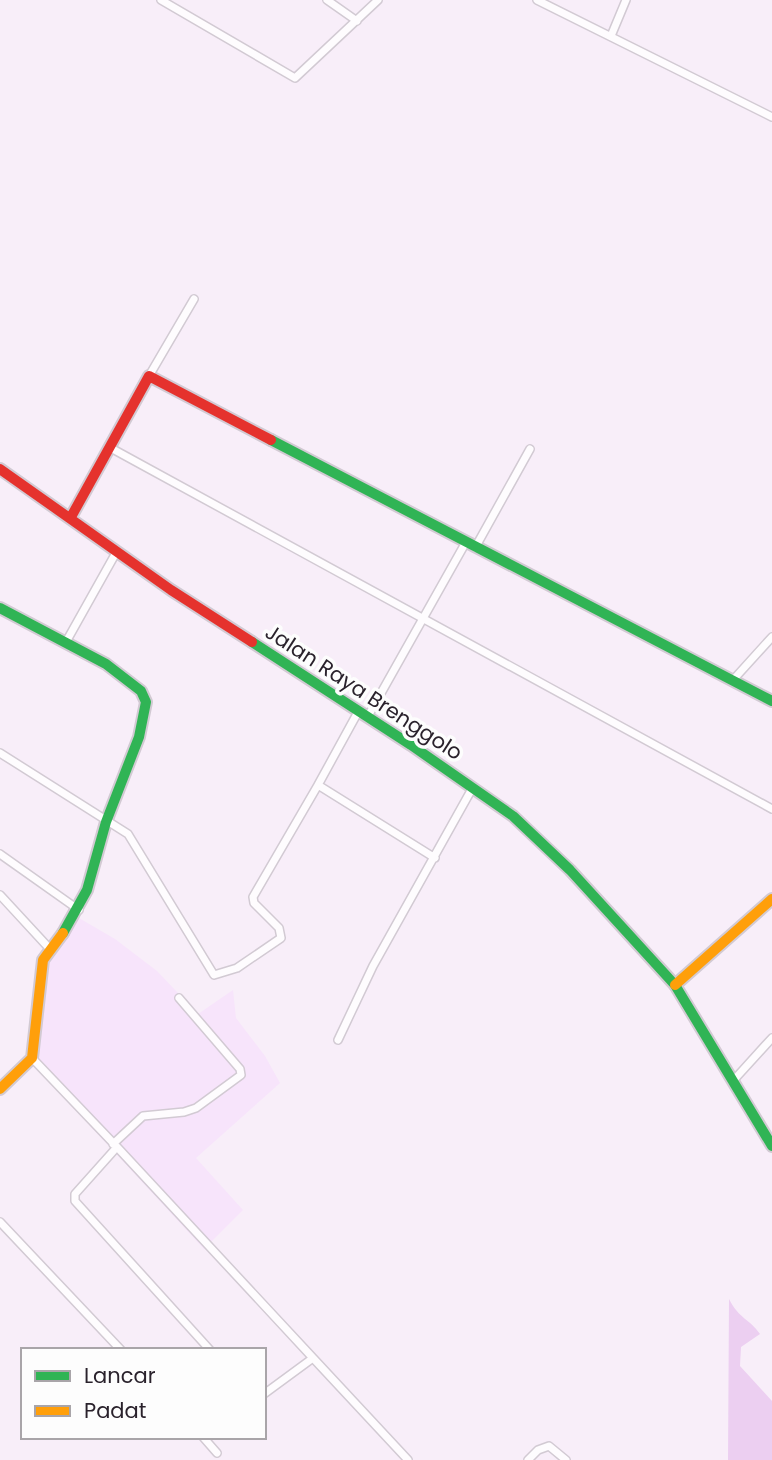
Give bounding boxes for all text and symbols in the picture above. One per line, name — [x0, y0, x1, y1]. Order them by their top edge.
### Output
street label: Jalan Raya Brenggolo — [260, 617, 468, 767]
legend — [21, 1348, 266, 1439]
text: Lancar — [84, 1361, 156, 1390]
text: Padat — [84, 1396, 146, 1425]

